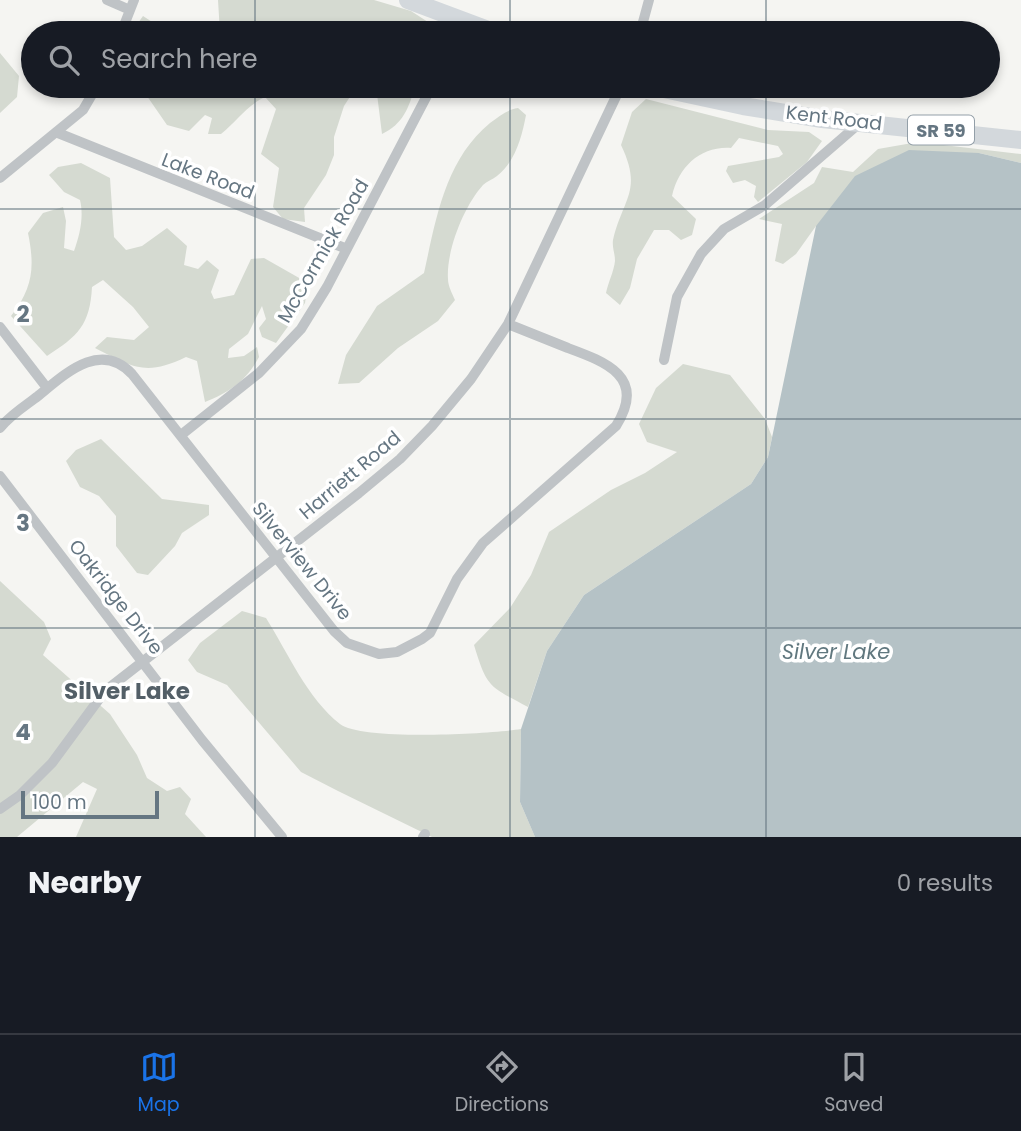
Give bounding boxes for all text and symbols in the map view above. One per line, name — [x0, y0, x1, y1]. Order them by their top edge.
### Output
search box — [21, 21, 1000, 98]
icon: search — [45, 41, 83, 79]
text: Search here — [101, 41, 258, 77]
street label: Kent Road — [784, 99, 884, 137]
road number: SR 59 — [908, 116, 974, 145]
street label: Lake Road — [158, 146, 258, 206]
street label: McCormick Road — [271, 174, 375, 328]
text: 2 — [16, 298, 30, 330]
street label: Harriett Road — [293, 425, 407, 525]
street label: Silverview Drive — [246, 496, 358, 626]
text: 3 — [16, 507, 30, 539]
street label: Oakridge Drive — [62, 534, 170, 660]
water label: Silver Lake — [782, 637, 890, 666]
district label: Silver Lake — [64, 675, 190, 707]
text: 4 — [15, 716, 31, 748]
scale bar — [21, 788, 159, 820]
text: 100 m — [32, 789, 87, 816]
text: Nearby — [28, 861, 142, 904]
text: 0 results — [897, 867, 993, 899]
tab: Map — [138, 1048, 180, 1119]
tab: Directions — [455, 1048, 549, 1119]
tab: Saved — [824, 1048, 883, 1119]

